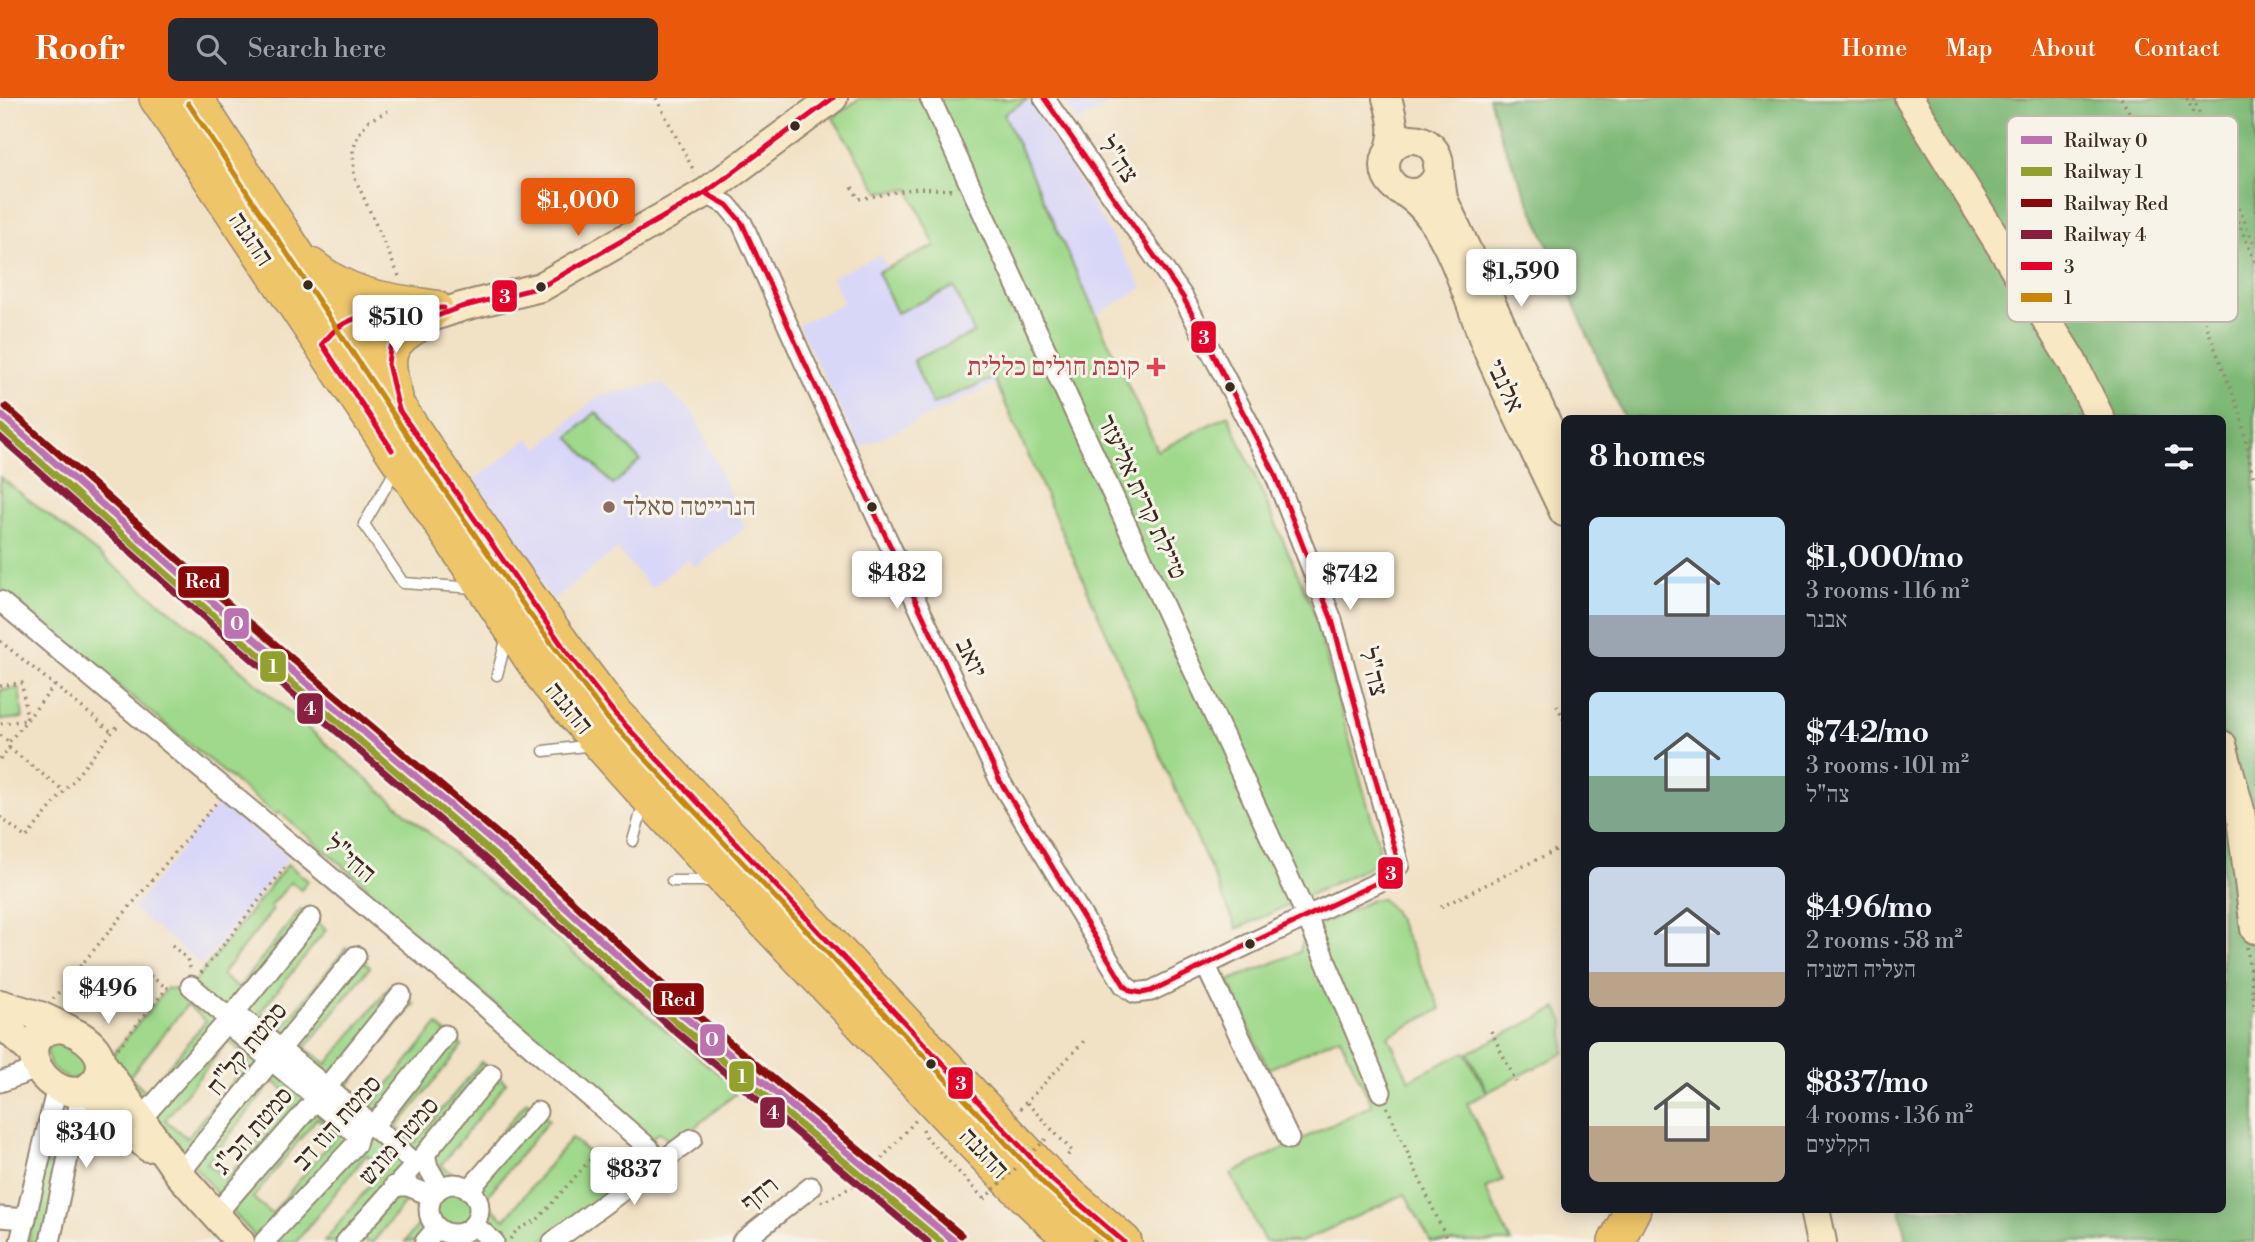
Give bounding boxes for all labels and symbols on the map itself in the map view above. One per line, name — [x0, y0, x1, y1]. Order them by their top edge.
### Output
legend — [2007, 116, 2238, 322]
unlabelled marker — [788, 119, 802, 133]
text: Railway 0 — [2064, 129, 2148, 153]
street label: צה"ל — [1091, 131, 1145, 189]
text: Railway 1 — [2064, 160, 2143, 184]
pin: $1,000 — [521, 178, 635, 238]
text: Railway Red — [2064, 192, 2168, 216]
street label: ההגנה — [221, 206, 281, 272]
text: Railway 4 — [2064, 223, 2146, 247]
pin: $1,590 — [1464, 250, 1578, 309]
text: 3 — [2064, 255, 2075, 279]
unlabelled marker — [301, 278, 315, 292]
line badge: 3 — [491, 279, 518, 313]
unlabelled marker — [534, 280, 548, 294]
text: 3 — [499, 285, 511, 309]
text: 1 — [2064, 286, 2072, 310]
pin: $510 — [355, 296, 437, 355]
line badge: 3 — [1190, 320, 1217, 354]
text: 3 — [1198, 326, 1210, 350]
place label: קופת חולים כללית — [967, 351, 1140, 383]
street label: אלנבי — [1479, 354, 1531, 418]
marker: קופת חולים כללית — [1146, 357, 1166, 377]
unlabelled marker — [1223, 380, 1237, 394]
street label: טיילת קרית אליעזר — [1090, 410, 1194, 584]
place label: הנרייטה סאלד — [623, 491, 756, 523]
marker: הנרייטה סאלד — [601, 499, 617, 515]
unlabelled marker — [865, 500, 879, 514]
pin: $482 — [856, 552, 938, 611]
pin: $742 — [1309, 552, 1391, 612]
line badge: Red — [177, 565, 230, 599]
text: Red — [185, 570, 221, 594]
line badge: 0 — [223, 607, 250, 640]
text: 0 — [230, 612, 244, 636]
street label: יואב — [948, 633, 994, 683]
street label: צה"ל — [1351, 644, 1395, 700]
line badge: 1 — [259, 650, 287, 683]
text: 1 — [268, 655, 278, 679]
street label: ההגנה — [538, 675, 600, 741]
line badge: 4 — [296, 692, 324, 725]
text: 4 — [304, 697, 317, 721]
street label: החי"ל — [318, 828, 382, 890]
line badge: 3 — [1377, 856, 1404, 890]
text: 3 — [1385, 862, 1397, 886]
unlabelled marker — [1243, 937, 1257, 951]
pin: $496 — [67, 967, 149, 1026]
line badge: Red — [652, 982, 705, 1016]
text: Red — [660, 988, 696, 1012]
street label: סמטת קל"ח — [200, 996, 294, 1102]
line badge: 0 — [699, 1023, 726, 1057]
text: 0 — [705, 1028, 719, 1052]
unlabelled marker — [924, 1057, 938, 1071]
line badge: 1 — [728, 1060, 755, 1093]
text: 1 — [737, 1065, 747, 1089]
line badge: 3 — [947, 1066, 974, 1100]
street label: סמטת הוז דב — [286, 1068, 388, 1178]
text: 3 — [955, 1072, 967, 1096]
street label: סמטת הכ"ג — [206, 1080, 300, 1182]
street label: סמטת מונש — [352, 1090, 446, 1192]
line badge: 4 — [759, 1096, 786, 1129]
text: 4 — [767, 1101, 780, 1125]
pin: $340 — [45, 1110, 127, 1170]
street label: ההגנה — [952, 1121, 1016, 1185]
pin: $837 — [593, 1148, 675, 1207]
street label: רחף — [735, 1169, 785, 1219]

